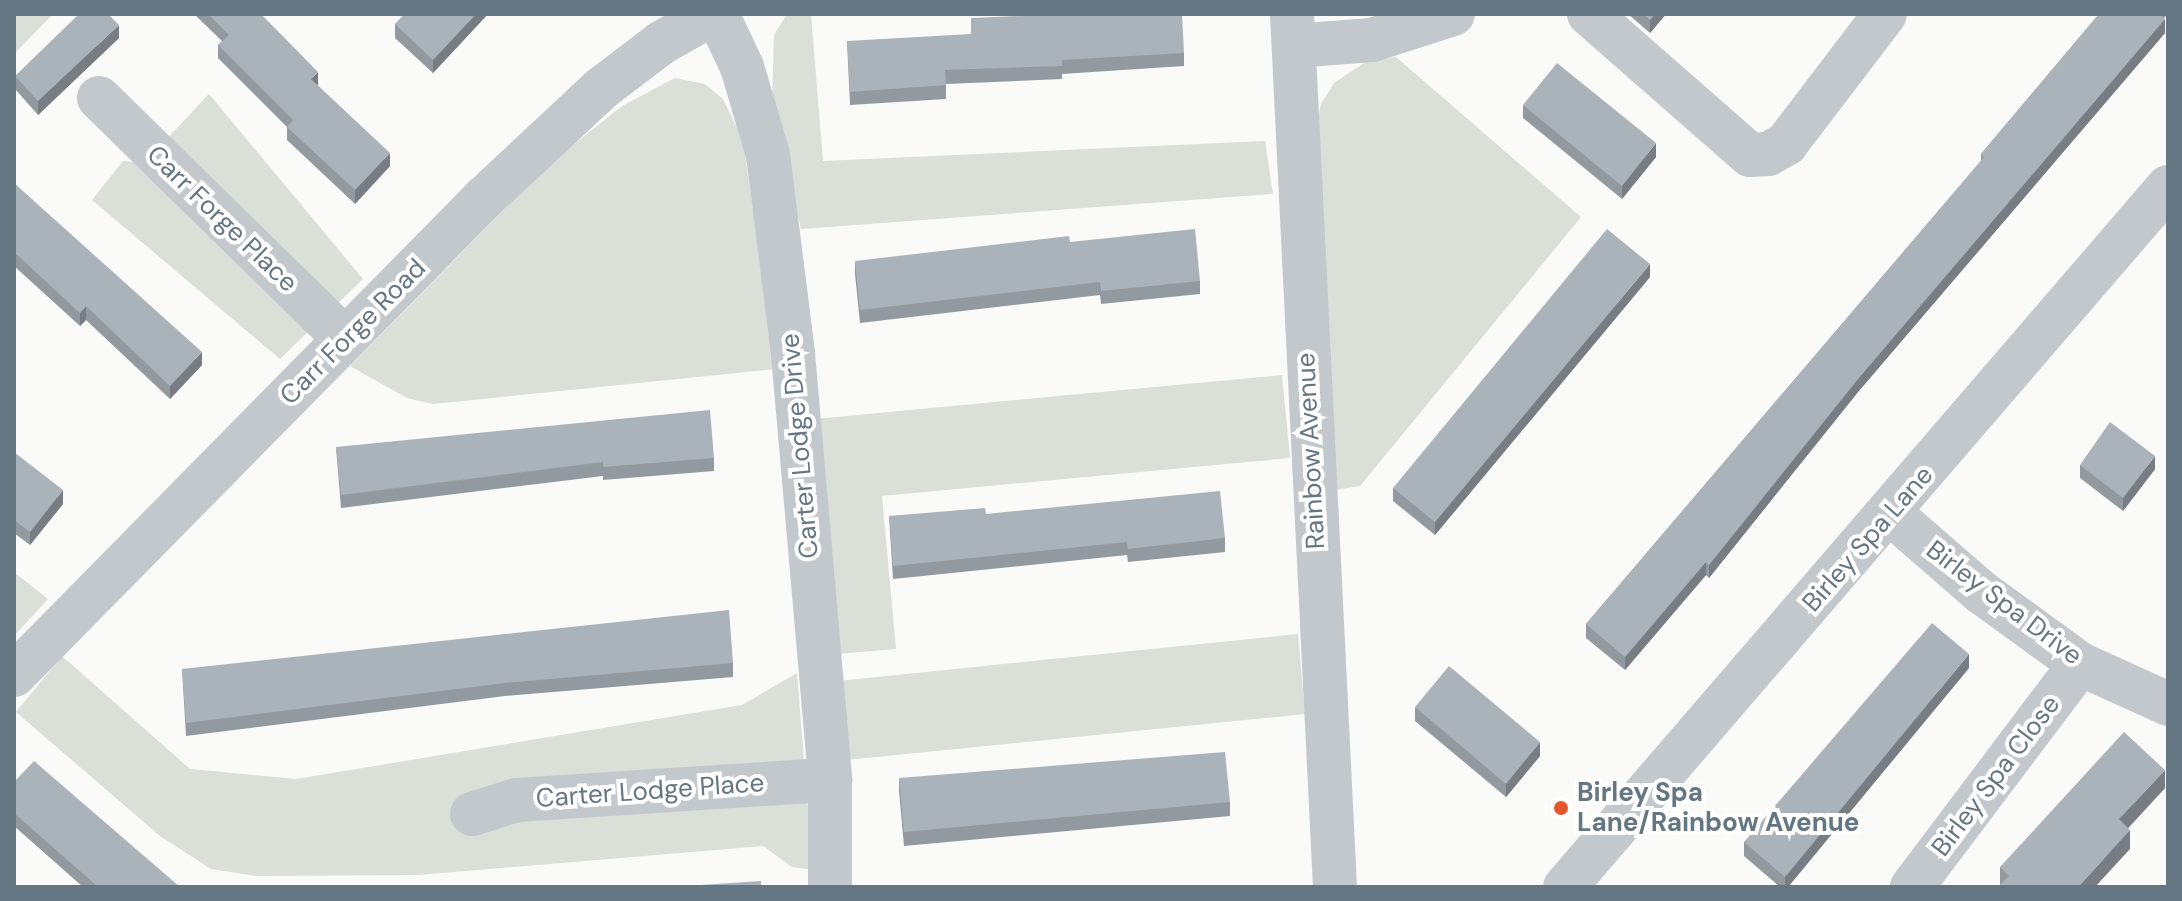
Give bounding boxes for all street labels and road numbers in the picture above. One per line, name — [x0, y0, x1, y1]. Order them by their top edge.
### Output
street label: Carr Forge Place — [140, 139, 304, 299]
street label: Carr Forge Road — [274, 253, 432, 411]
street label: Carter Lodge Drive — [775, 332, 825, 560]
street label: Rainbow Avenue — [1290, 352, 1332, 550]
street label: Birley Spa Lane — [1796, 460, 1940, 618]
street label: Birley Spa Drive — [1920, 534, 2088, 672]
street label: Birley Spa Close — [1925, 690, 2067, 862]
street label: Carter Lodge Place — [535, 767, 765, 815]

